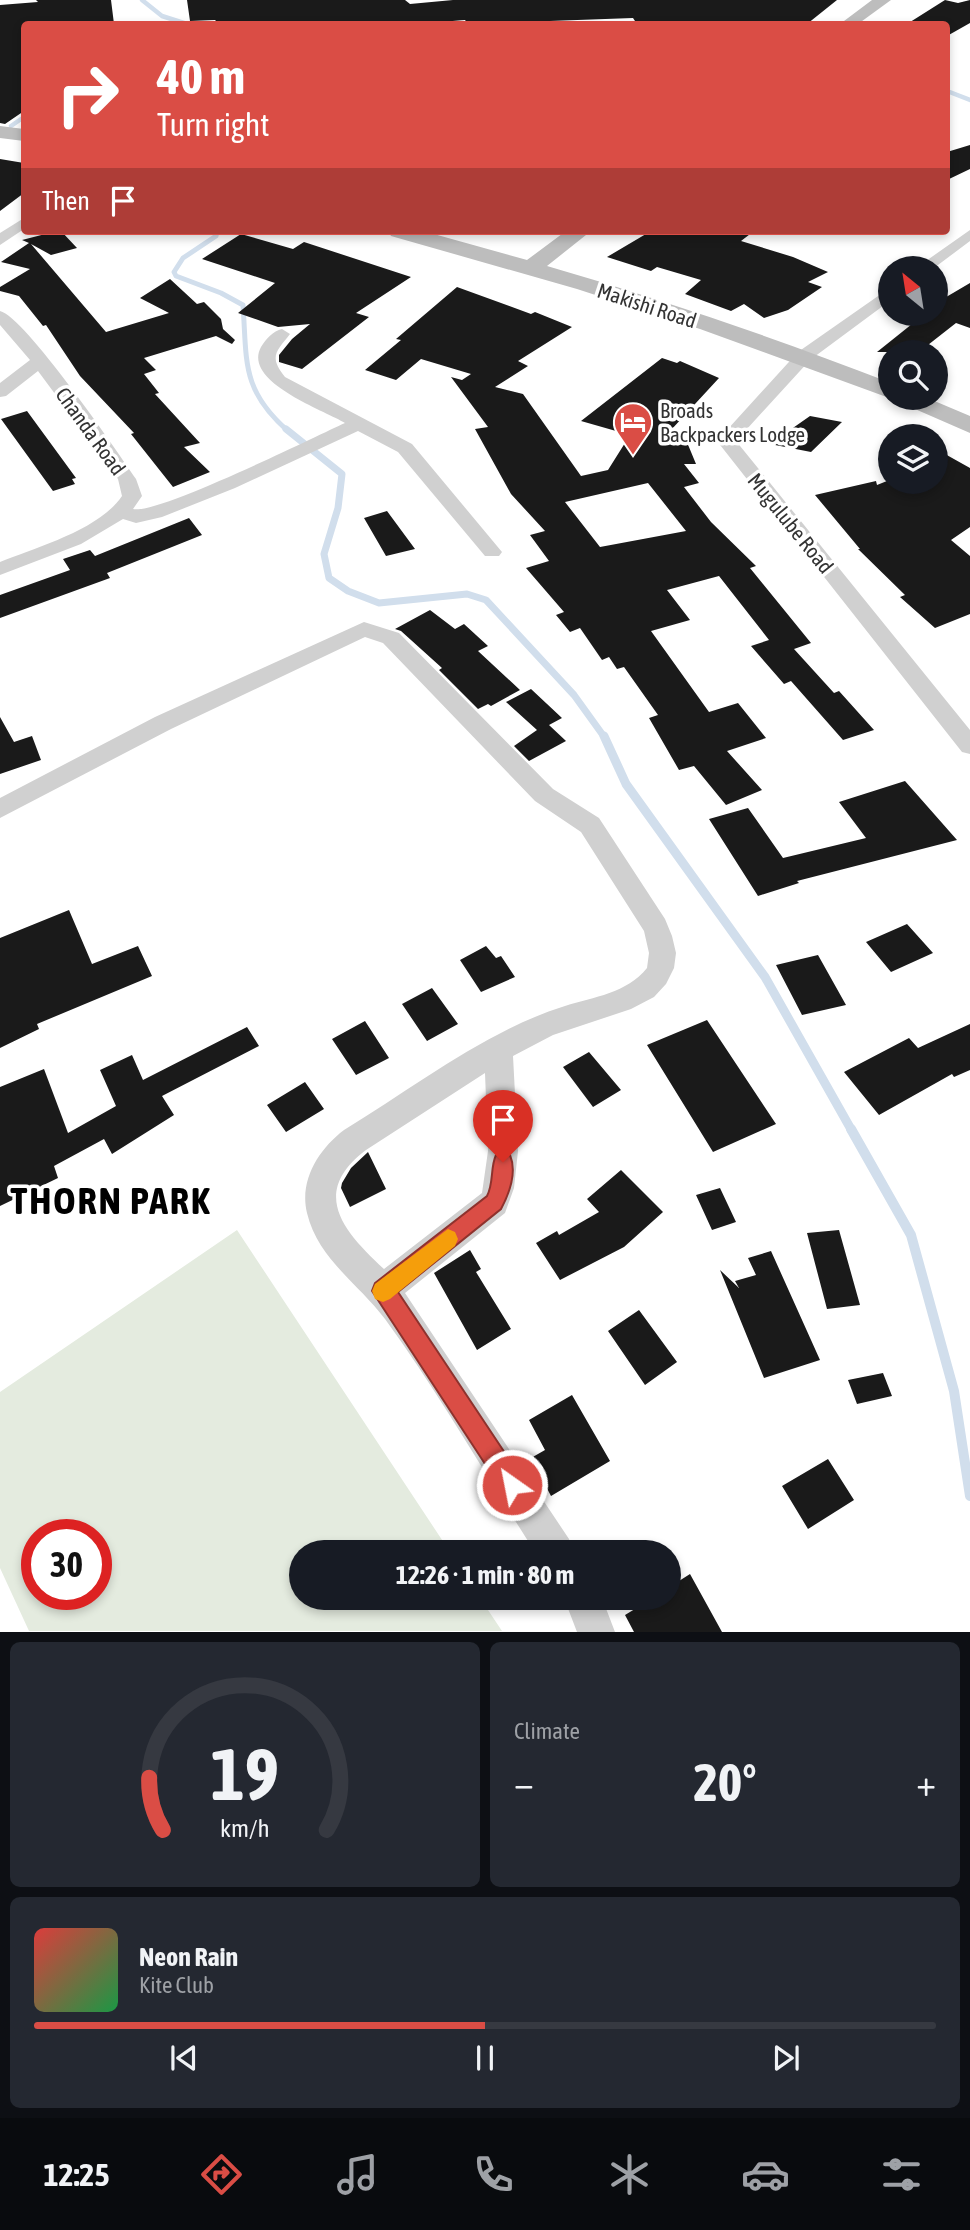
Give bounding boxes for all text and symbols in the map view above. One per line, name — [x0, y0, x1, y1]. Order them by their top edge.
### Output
text: 40 m — [157, 48, 245, 104]
icon: right — [42, 49, 133, 140]
text: Turn right — [157, 106, 270, 143]
icon: arrive — [104, 182, 142, 220]
text: Then — [42, 186, 90, 216]
north arrow — [878, 256, 948, 326]
map controls — [878, 256, 948, 494]
street label: Makishi Road — [594, 278, 700, 332]
button: search — [878, 340, 948, 410]
street label: Chanda Road — [51, 383, 131, 479]
place label: Broads Backpackers Lodge — [660, 398, 805, 446]
hotel icon: Broads Backpackers Lodge — [612, 401, 654, 456]
button: layers — [878, 424, 948, 494]
street label: Mugulube Road — [743, 468, 839, 578]
pin — [473, 1090, 533, 1162]
icon: arrive — [484, 1101, 522, 1139]
district label: THORN PARK — [11, 1179, 211, 1222]
position arrow — [475, 1448, 549, 1522]
speed limit sign: 30 — [21, 1519, 112, 1610]
text: 12:26 · 1 min · 80 m — [396, 1560, 574, 1590]
text: Climate — [514, 1718, 580, 1744]
text: 19 — [211, 1733, 279, 1816]
text: 20° — [693, 1752, 757, 1812]
text: − — [514, 1761, 534, 1804]
text: + — [916, 1761, 936, 1804]
text: km/h — [220, 1814, 270, 1842]
text: Neon Rain — [139, 1942, 238, 1972]
text: Kite Club — [139, 1972, 214, 1998]
icon: previous — [165, 2039, 203, 2077]
icon: pause — [466, 2039, 504, 2077]
icon: next — [767, 2039, 805, 2077]
icon: directions — [197, 2150, 246, 2199]
icon: music — [333, 2150, 382, 2199]
icon: phone — [469, 2150, 518, 2199]
icon: climate — [605, 2150, 654, 2199]
icon: car — [741, 2150, 790, 2199]
icon: filters — [877, 2150, 926, 2199]
text: 12:25 — [44, 2156, 109, 2193]

